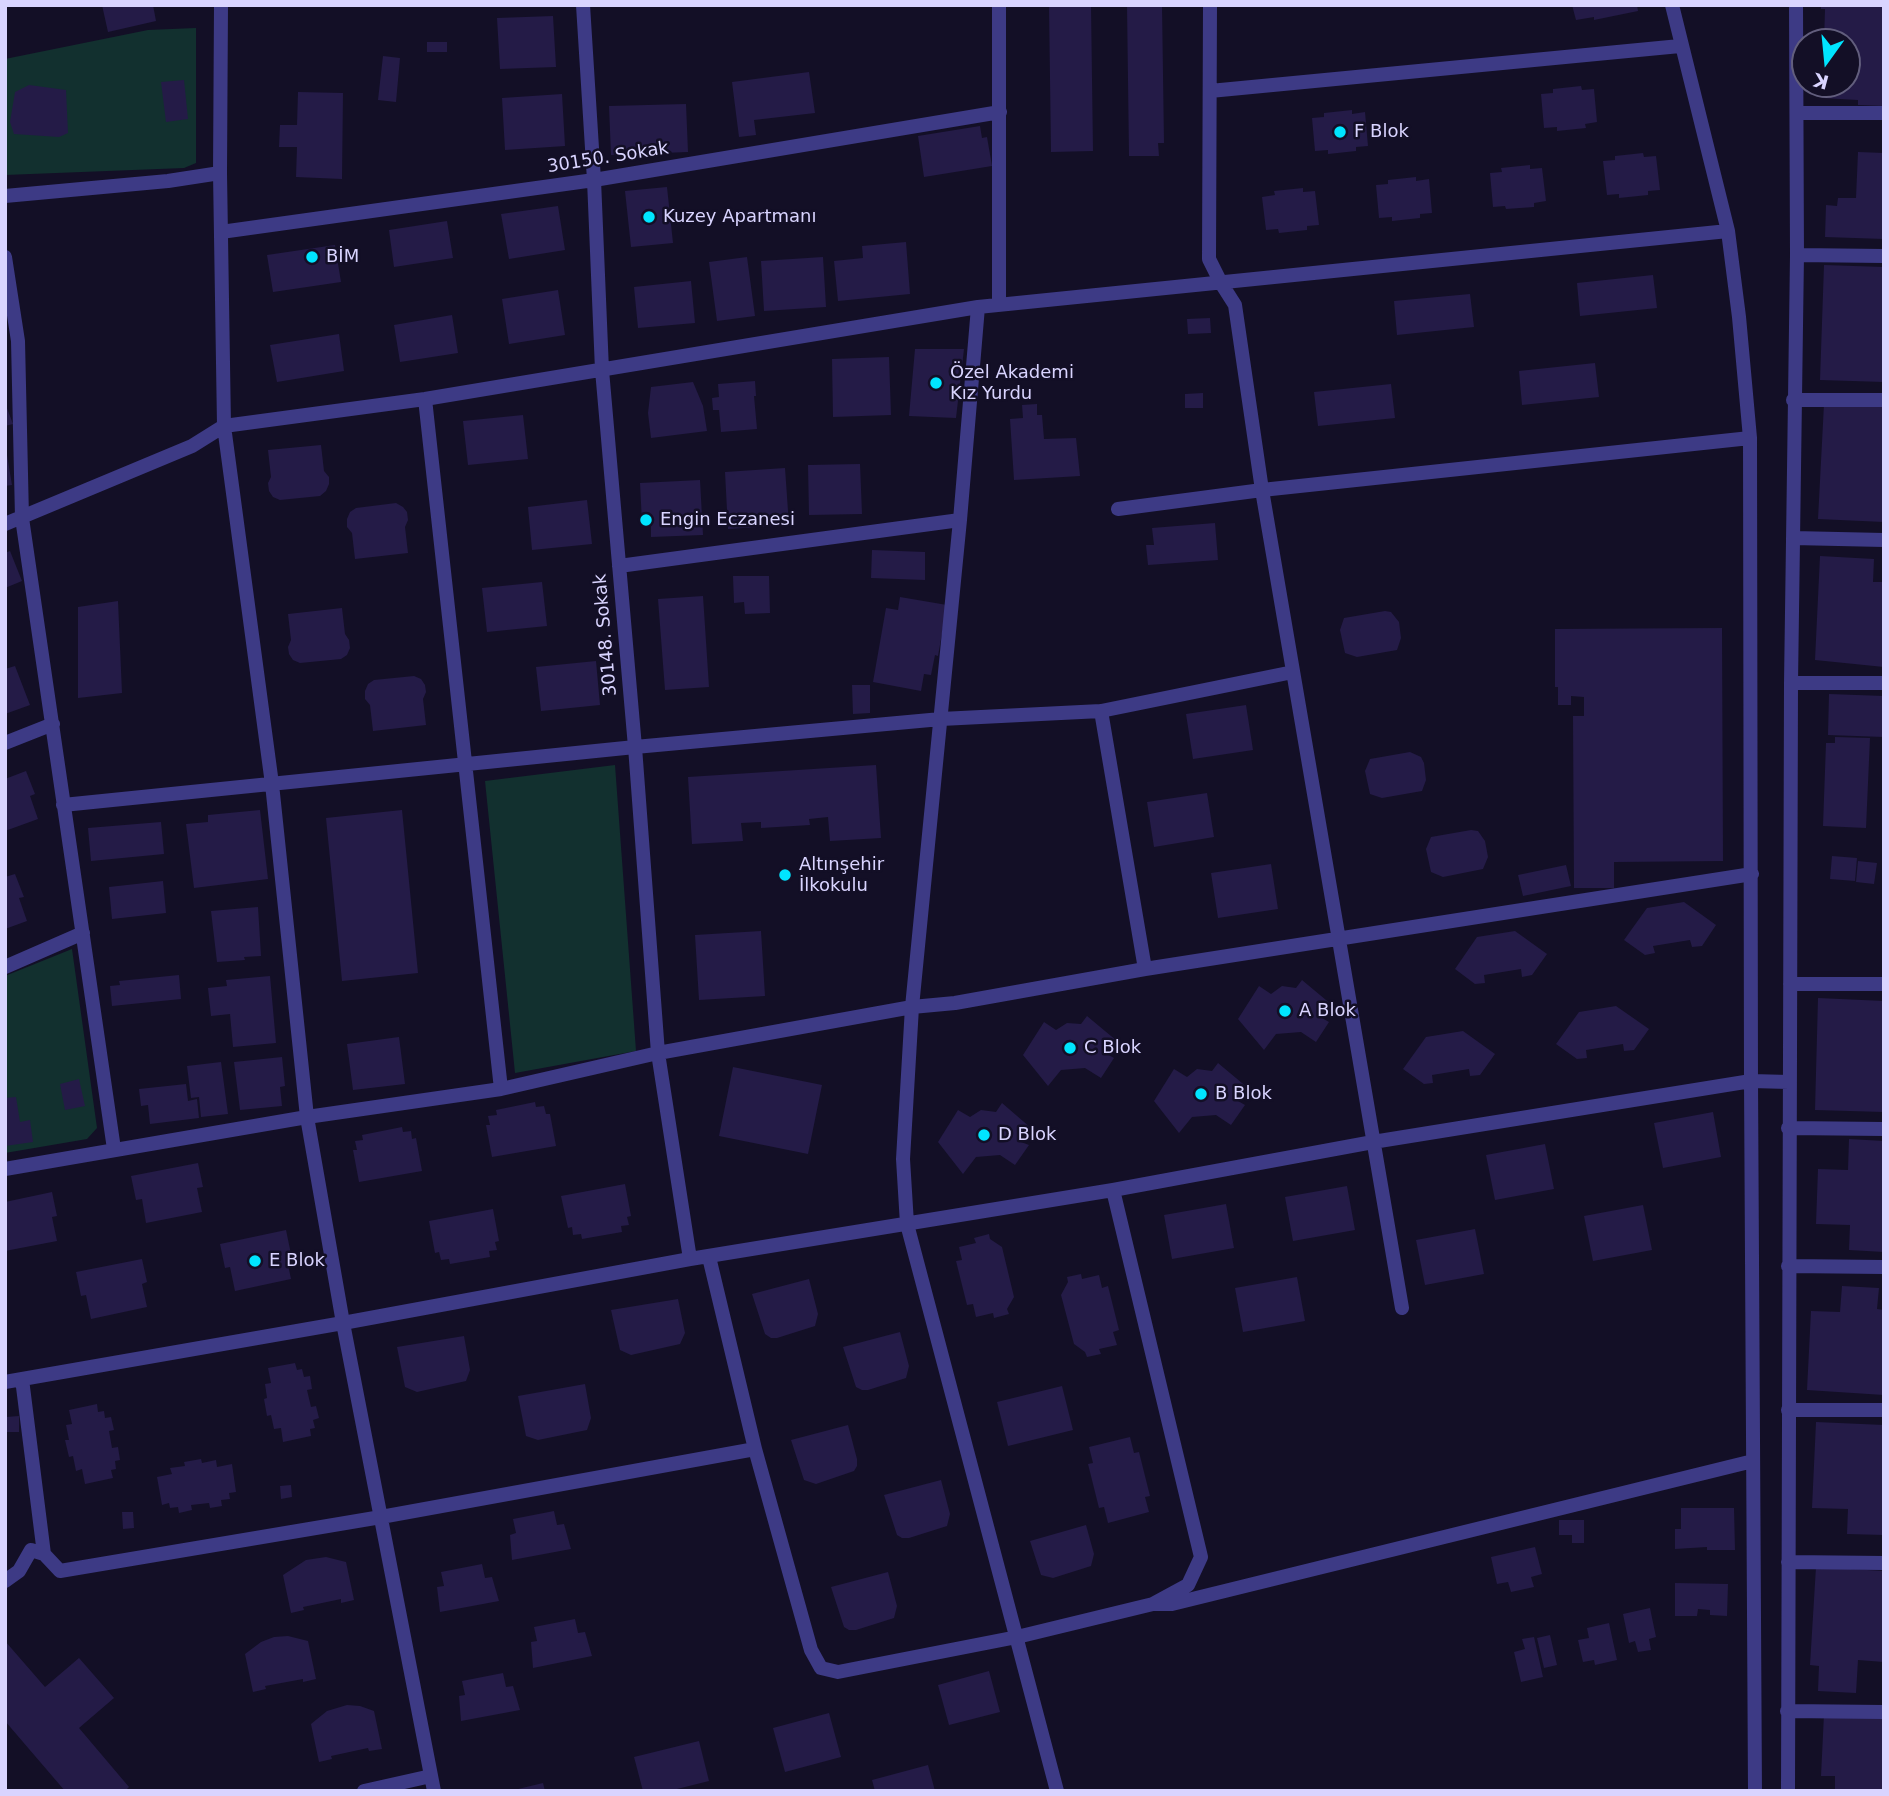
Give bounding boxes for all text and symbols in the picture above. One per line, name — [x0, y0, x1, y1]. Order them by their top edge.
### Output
north arrow — [1791, 28, 1861, 98]
text: K — [1811, 69, 1831, 94]
place label: F Blok — [1354, 121, 1409, 143]
marker: F Blok — [1332, 124, 1348, 140]
street label: 30150. Sokak — [546, 138, 670, 178]
place label: Kuzey Apartmanı — [663, 206, 816, 228]
marker: Kuzey Apartmanı — [641, 209, 657, 225]
place label: BİM — [326, 246, 359, 268]
marker: BİM — [304, 249, 320, 265]
place label: Özel Akademi Kız Yurdu — [950, 362, 1074, 404]
marker: Özel Akademi Kız Yurdu — [928, 375, 944, 391]
place label: Engin Eczanesi — [660, 509, 795, 531]
marker: Engin Eczanesi — [638, 512, 654, 528]
street label: 30148. Sokak — [590, 573, 622, 697]
place label: Altınşehir İlkokulu — [799, 854, 884, 896]
marker: Altınşehir İlkokulu — [777, 867, 793, 883]
place label: A Blok — [1299, 1000, 1356, 1022]
marker: A Blok — [1277, 1003, 1293, 1019]
place label: C Blok — [1084, 1037, 1141, 1059]
marker: C Blok — [1062, 1040, 1078, 1056]
place label: B Blok — [1215, 1083, 1272, 1105]
marker: B Blok — [1193, 1086, 1209, 1102]
place label: D Blok — [998, 1124, 1056, 1146]
marker: D Blok — [976, 1127, 992, 1143]
place label: E Blok — [269, 1250, 325, 1272]
marker: E Blok — [247, 1253, 263, 1269]

